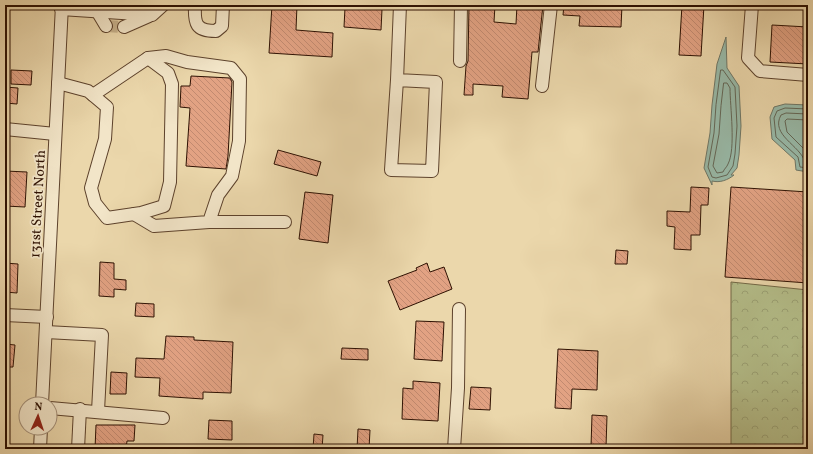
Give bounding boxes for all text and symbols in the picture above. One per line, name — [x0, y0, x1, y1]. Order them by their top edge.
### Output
street label: 131st Street North — [26, 150, 51, 259]
north arrow — [18, 396, 58, 436]
text: N — [34, 400, 43, 415]

